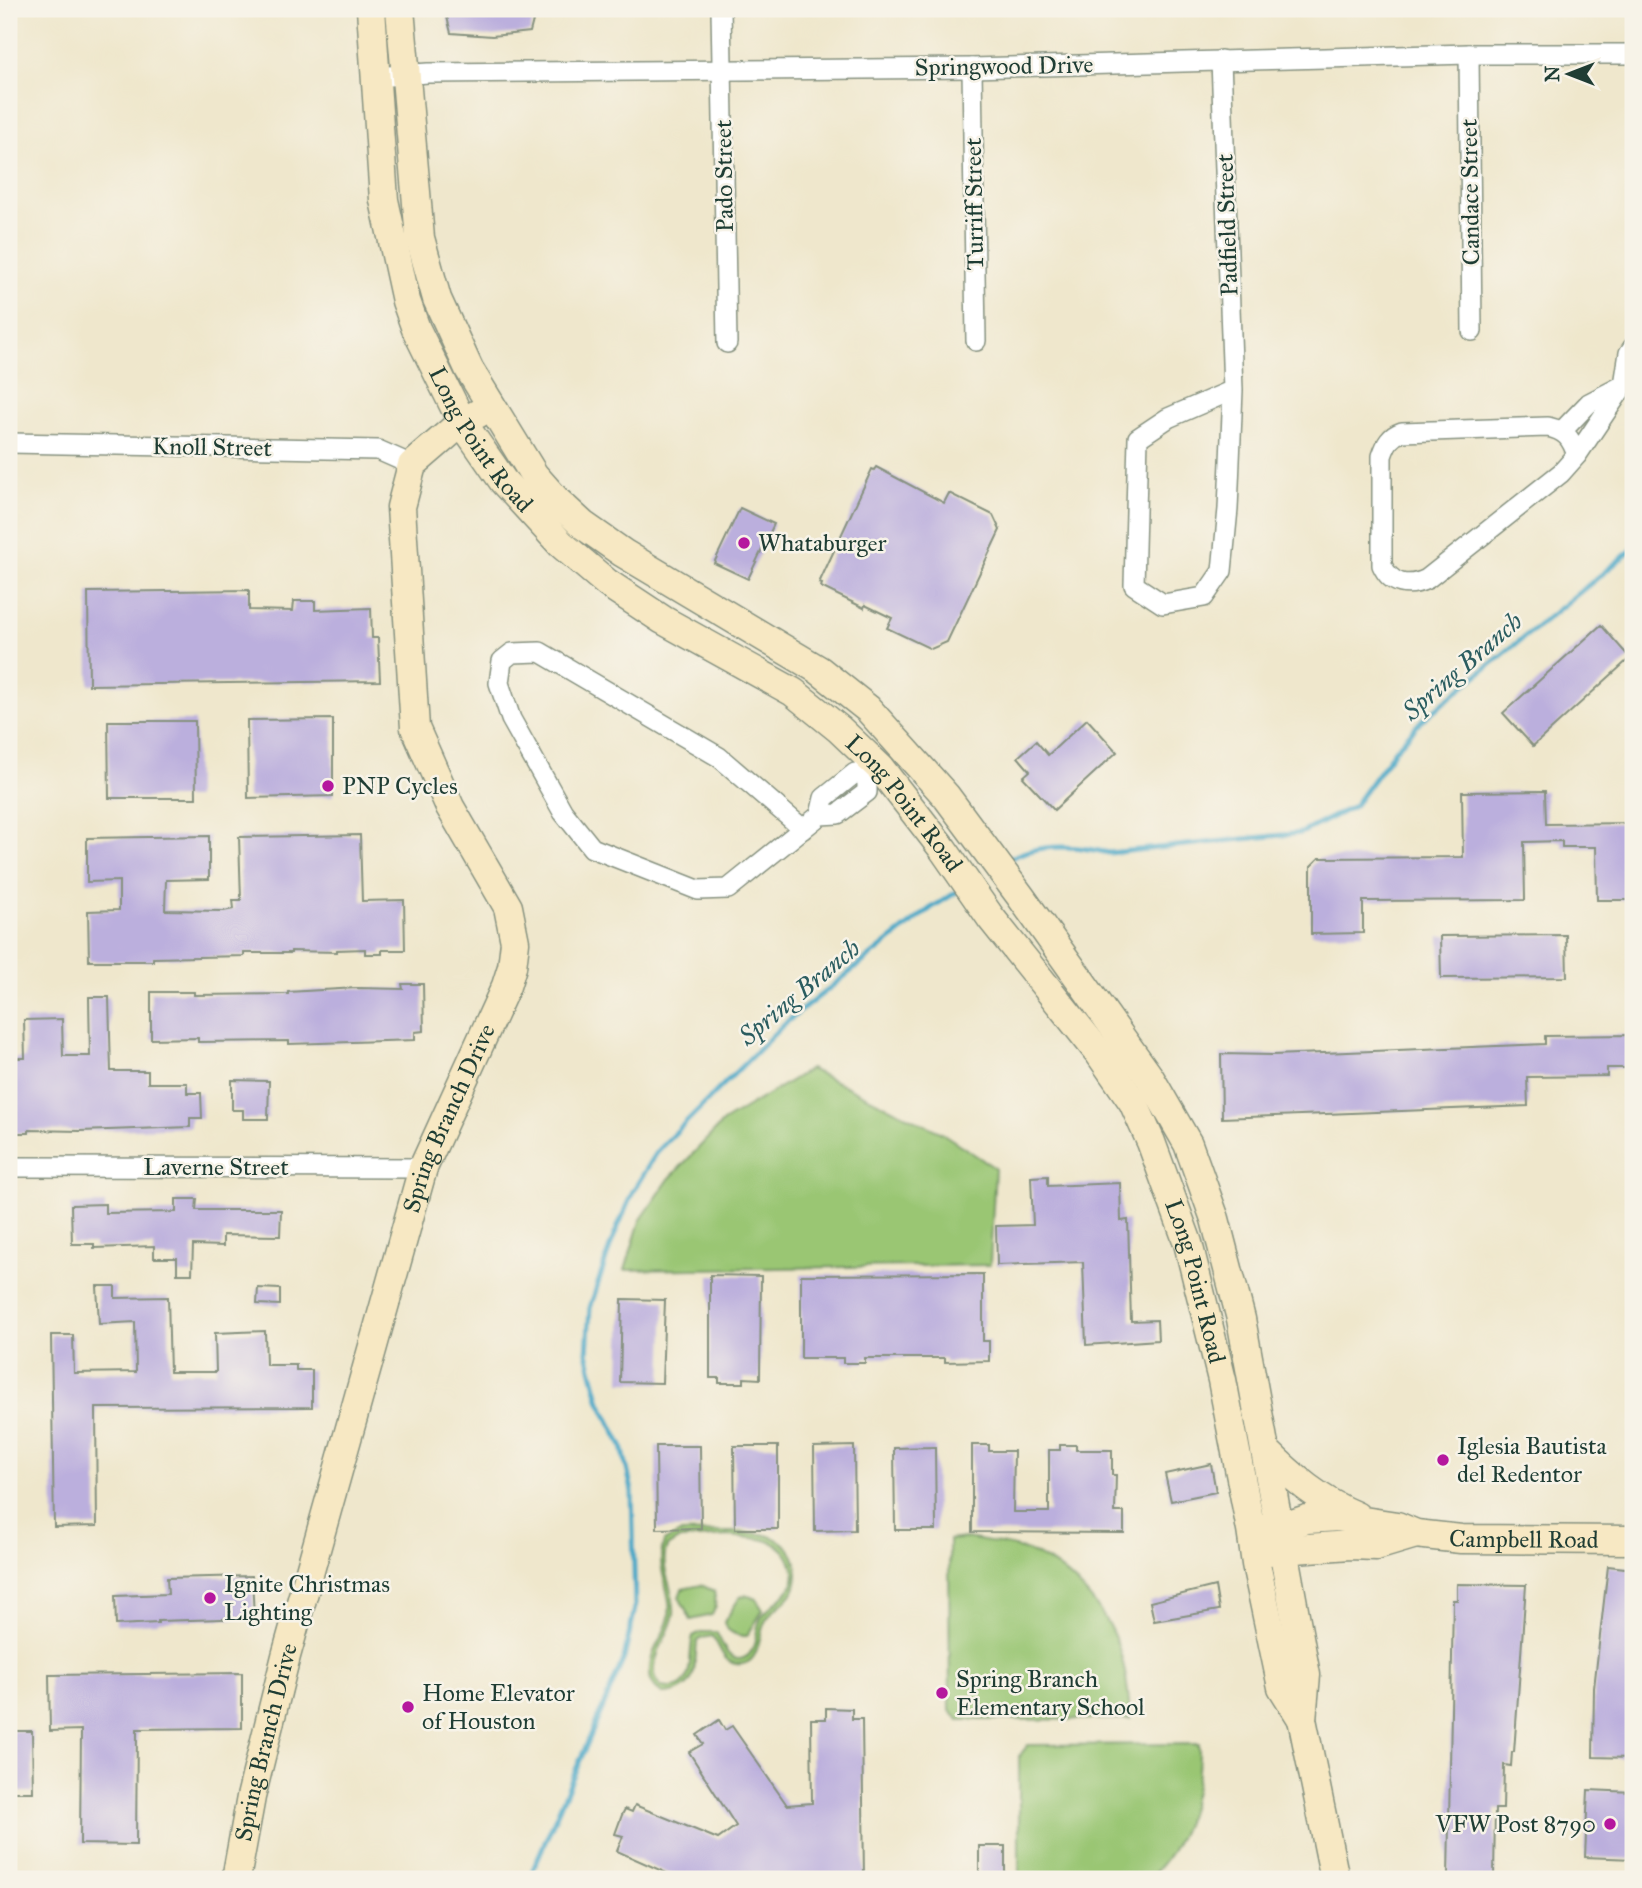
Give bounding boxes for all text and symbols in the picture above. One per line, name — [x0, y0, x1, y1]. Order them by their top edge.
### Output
north arrow — [1534, 38, 1604, 108]
street label: Springwood Drive — [914, 49, 1094, 83]
text: N — [1541, 66, 1564, 82]
street label: Candace Street — [1454, 118, 1486, 266]
street label: Pado Street — [708, 119, 740, 233]
street label: Turriff Street — [958, 137, 990, 271]
street label: Padfield Street — [1210, 153, 1244, 297]
street label: Long Point Road — [422, 362, 539, 519]
street label: Knoll Street — [152, 431, 273, 463]
place label: Whataburger — [758, 528, 887, 558]
marker: Whataburger — [736, 535, 752, 551]
water label: Spring Branch — [1394, 605, 1530, 728]
street label: Long Point Road — [839, 728, 969, 878]
place label: PNP Cycles — [342, 771, 458, 801]
marker: PNP Cycles — [320, 778, 336, 794]
water label: Spring Branch — [731, 932, 867, 1054]
street label: Spring Branch Drive — [396, 1019, 502, 1216]
street label: Laverne Street — [143, 1152, 289, 1182]
street label: Long Point Road — [1158, 1195, 1232, 1367]
place label: Iglesia Bautista del Redentor — [1457, 1431, 1607, 1489]
marker: Iglesia Bautista del Redentor — [1435, 1452, 1451, 1468]
street label: Campbell Road — [1447, 1523, 1599, 1555]
place label: Ignite Christmas Lighting — [224, 1569, 390, 1627]
marker: Ignite Christmas Lighting — [202, 1590, 218, 1606]
street label: Spring Branch Drive — [228, 1640, 304, 1844]
place label: Spring Branch Elementary School — [956, 1664, 1145, 1722]
place label: Home Elevator of Houston — [422, 1678, 575, 1736]
marker: Spring Branch Elementary School — [934, 1685, 950, 1701]
marker: Home Elevator of Houston — [400, 1699, 416, 1715]
place label: VFW Post 8790 — [1434, 1809, 1596, 1839]
marker: VFW Post 8790 — [1602, 1816, 1618, 1832]

